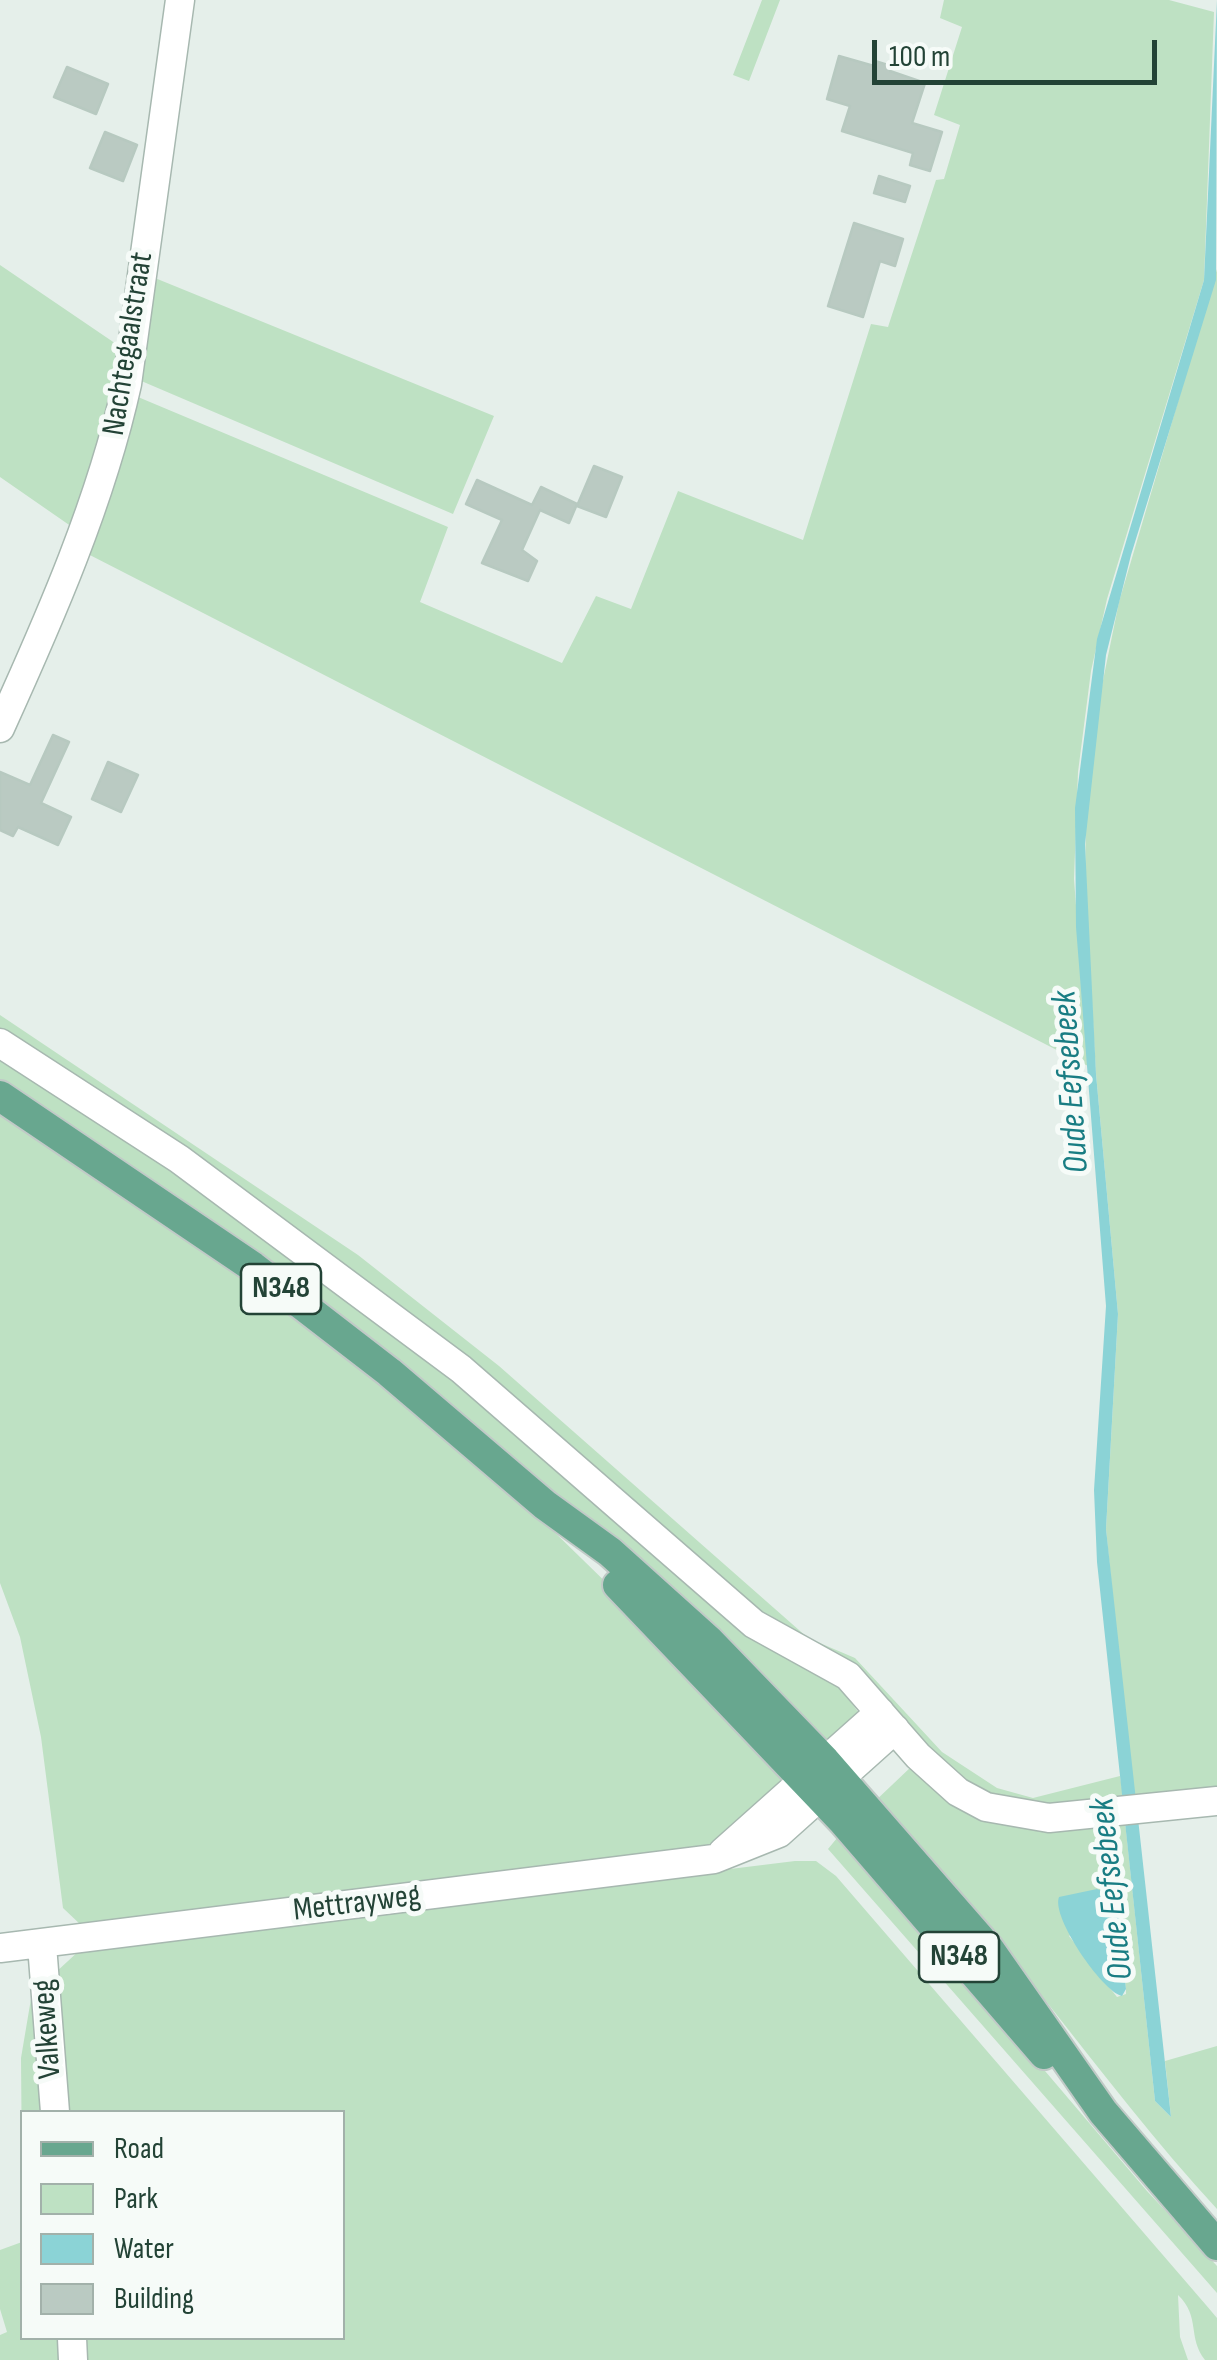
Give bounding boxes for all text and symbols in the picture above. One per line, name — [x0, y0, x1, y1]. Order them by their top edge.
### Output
scale bar — [877, 20, 1162, 82]
text: 100 m — [889, 39, 950, 75]
street label: Nachtegaalstraat — [96, 250, 162, 438]
water label: Oude Eefsebeek — [1045, 989, 1099, 1175]
road number: N348 — [241, 1264, 321, 1314]
water label: Oude Eefsebeek — [1083, 1796, 1143, 1982]
street label: Mettrayweg — [291, 1877, 423, 1931]
road number: N348 — [919, 1932, 999, 1982]
street label: Valkeweg — [25, 1978, 71, 2080]
legend — [20, 2110, 345, 2340]
text: Road — [114, 2131, 164, 2167]
text: Park — [114, 2181, 158, 2217]
text: Water — [114, 2231, 174, 2267]
text: Building — [114, 2281, 194, 2317]

